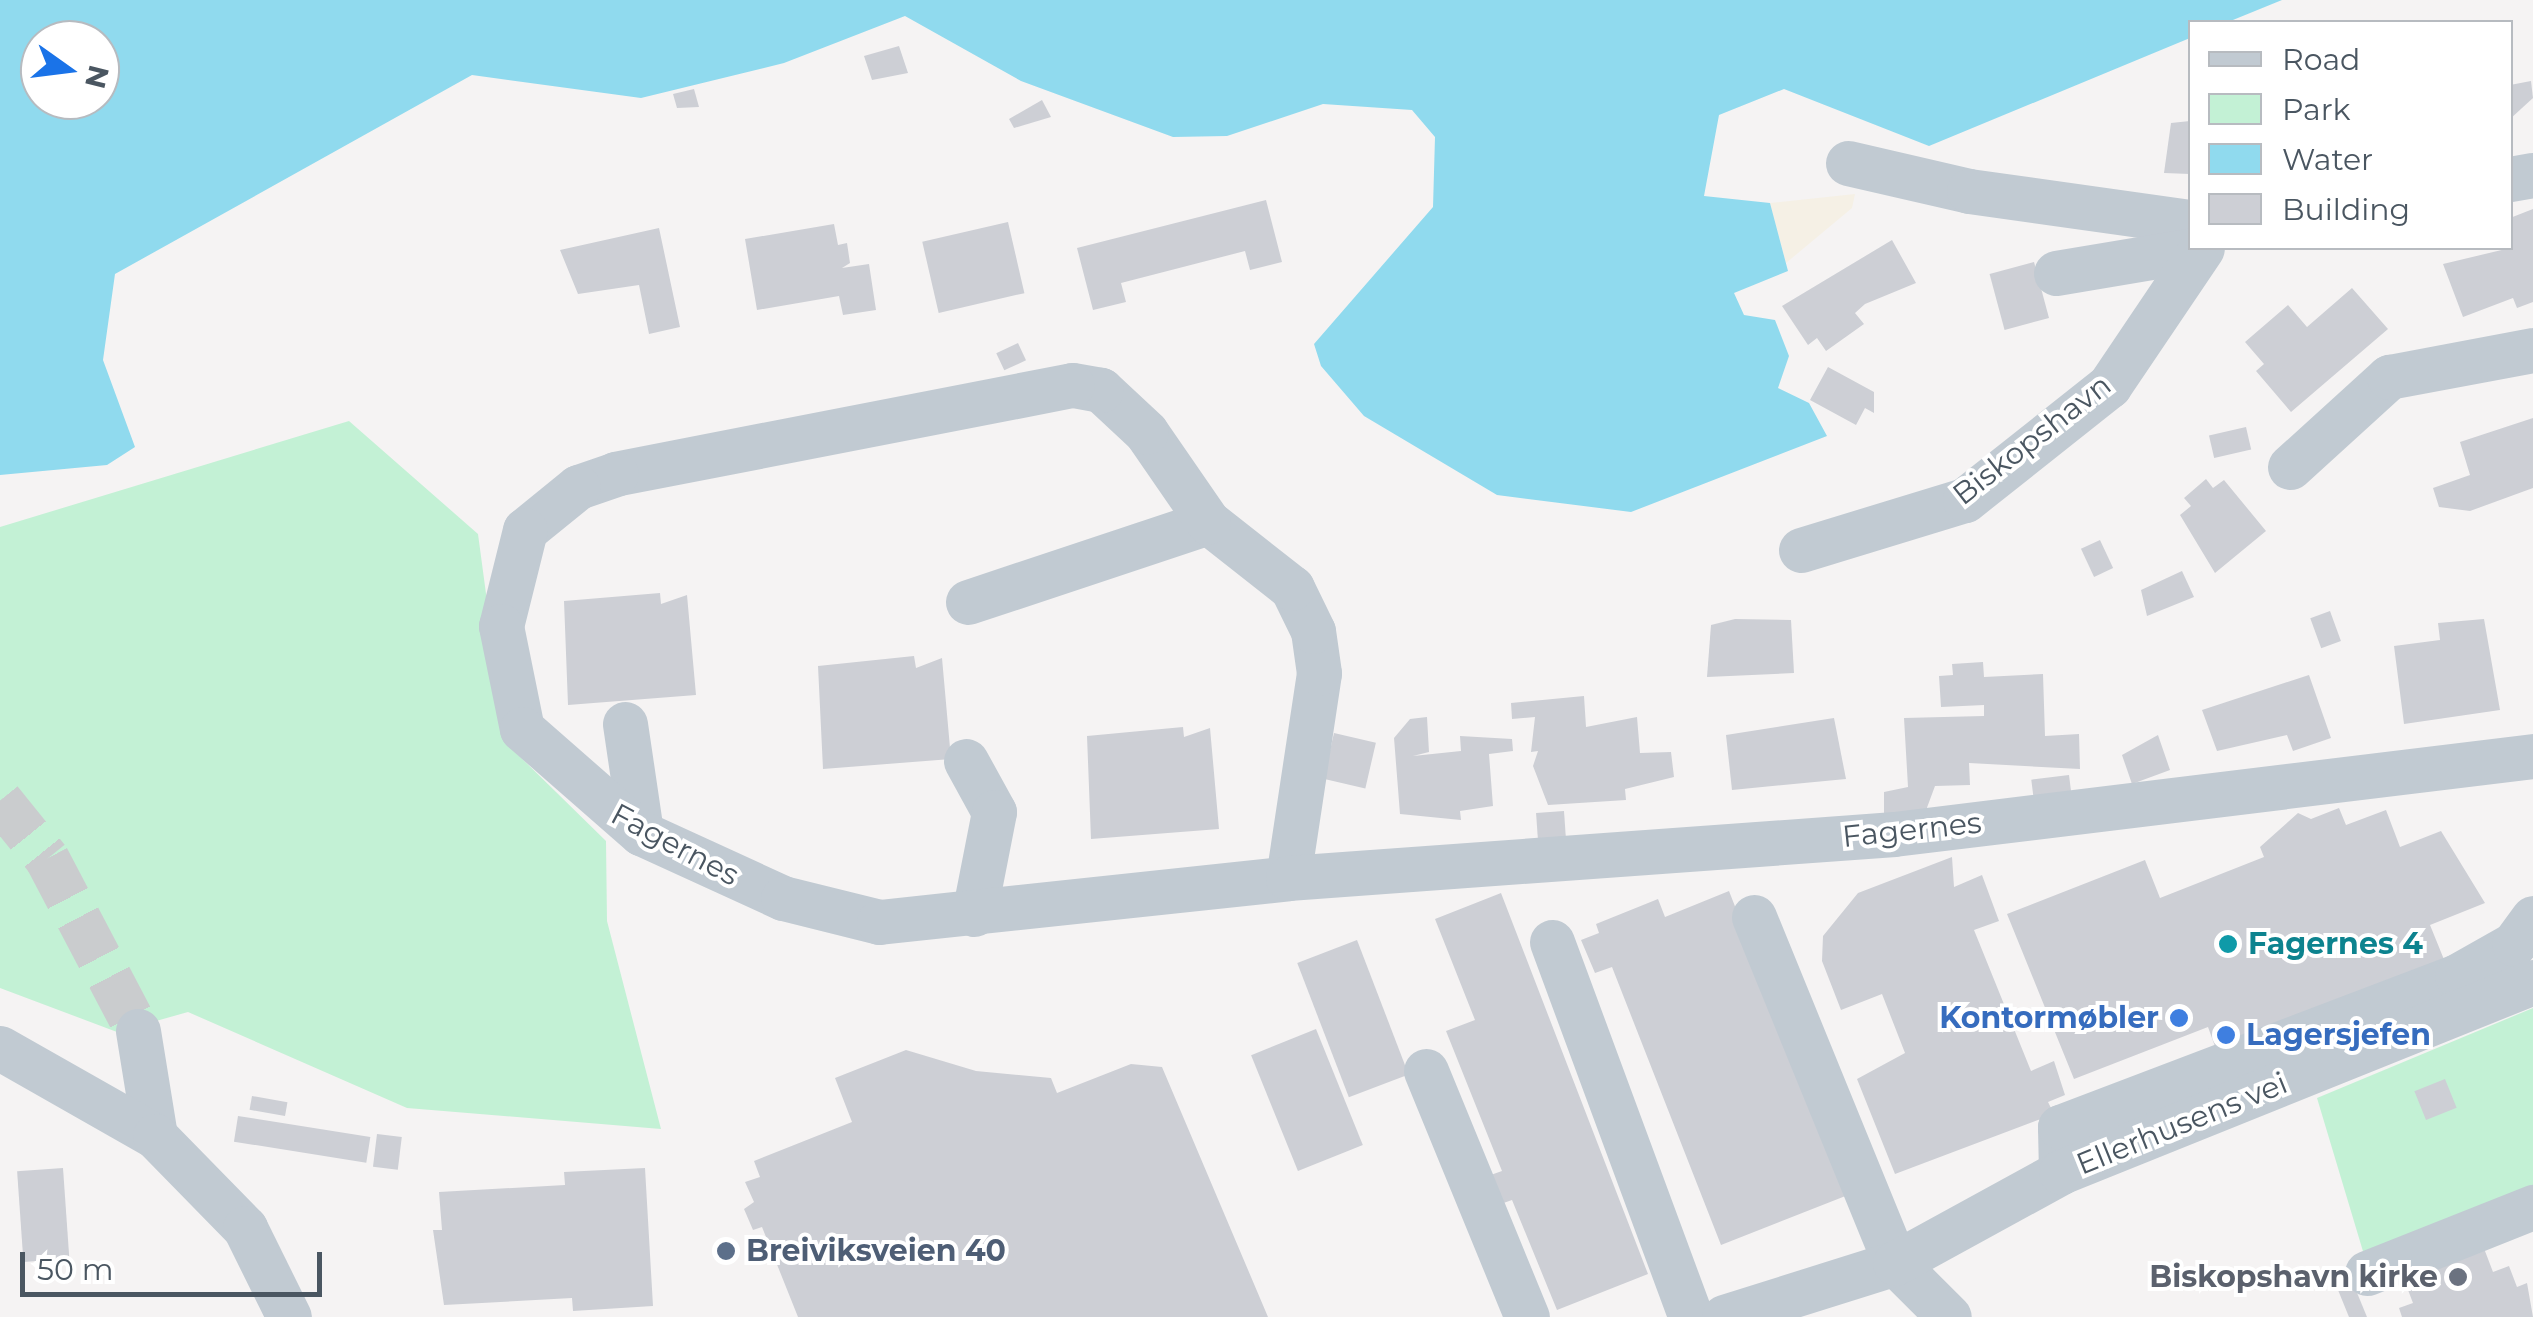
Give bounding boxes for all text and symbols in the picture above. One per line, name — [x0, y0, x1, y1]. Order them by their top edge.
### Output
north arrow — [20, 20, 120, 120]
legend — [2188, 20, 2513, 250]
text: Road — [2282, 41, 2360, 78]
text: N — [78, 62, 116, 92]
text: Park — [2282, 91, 2351, 128]
text: Water — [2282, 141, 2373, 178]
text: Building — [2282, 191, 2410, 228]
street label: Biskopshavn — [1946, 367, 2118, 513]
street label: Fagernes — [605, 796, 745, 894]
street label: Fagernes — [1841, 805, 1983, 855]
place label: Fagernes 4 — [2248, 926, 2423, 962]
marker: Fagernes 4 — [2217, 933, 2239, 955]
place label: Kontormøbler — [1939, 1000, 2159, 1036]
marker: Kontormøbler — [2168, 1007, 2190, 1029]
place label: Lagersjefen — [2246, 1017, 2431, 1053]
marker: Lagersjefen — [2215, 1024, 2237, 1046]
street label: Ellerhusens vei — [2071, 1065, 2293, 1183]
scale bar — [25, 1232, 328, 1294]
place label: Breiviksveien 40 — [746, 1233, 1006, 1269]
marker: Breiviksveien 40 — [715, 1240, 737, 1262]
text: 50 m — [37, 1251, 114, 1288]
place label: Biskopshavn kirke — [2149, 1259, 2438, 1295]
marker: Biskopshavn kirke — [2447, 1266, 2469, 1288]

